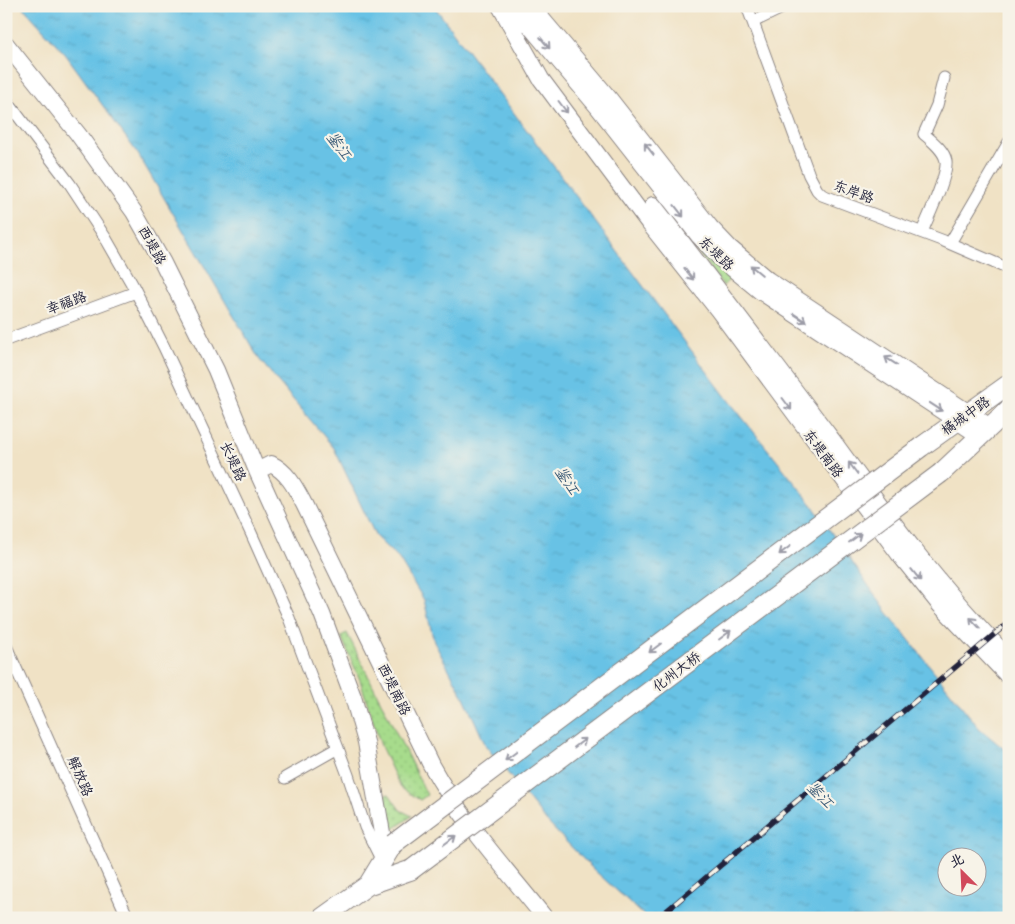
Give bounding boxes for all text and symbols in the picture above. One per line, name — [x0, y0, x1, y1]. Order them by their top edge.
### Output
one-way arrow — [539, 37, 550, 50]
one-way arrow — [557, 100, 568, 113]
water label: 鉴江 — [323, 127, 357, 164]
one-way arrow — [643, 143, 654, 156]
street label: 东岸路 — [831, 175, 877, 207]
one-way arrow — [674, 204, 685, 217]
street label: 西堤路 — [135, 222, 171, 268]
street label: 东堤路 — [695, 232, 739, 274]
one-way arrow — [750, 265, 763, 276]
one-way arrow — [684, 267, 695, 280]
street label: 幸福路 — [43, 286, 89, 318]
one-way arrow — [793, 313, 807, 323]
one-way arrow — [884, 356, 898, 366]
street label: 橘城中路 — [937, 391, 993, 439]
one-way arrow — [782, 396, 793, 410]
one-way arrow — [929, 402, 943, 412]
street label: 东堤南路 — [800, 425, 848, 481]
street label: 长堤路 — [217, 438, 251, 484]
water label: 鉴江 — [551, 462, 585, 499]
one-way arrow — [847, 462, 858, 475]
one-way arrow — [848, 532, 861, 543]
one-way arrow — [779, 545, 792, 556]
one-way arrow — [911, 569, 922, 582]
one-way arrow — [969, 616, 981, 629]
one-way arrow — [718, 630, 732, 640]
one-way arrow — [648, 643, 662, 653]
street label: 化州大桥 — [648, 647, 704, 695]
street label: 西堤南路 — [374, 660, 416, 718]
one-way arrow — [573, 738, 587, 748]
one-way arrow — [504, 751, 518, 761]
street label: 解放路 — [64, 753, 98, 799]
water label: 鉴江 — [803, 776, 839, 812]
one-way arrow — [443, 835, 456, 846]
north arrow — [938, 846, 988, 896]
text: 北 — [946, 848, 967, 871]

